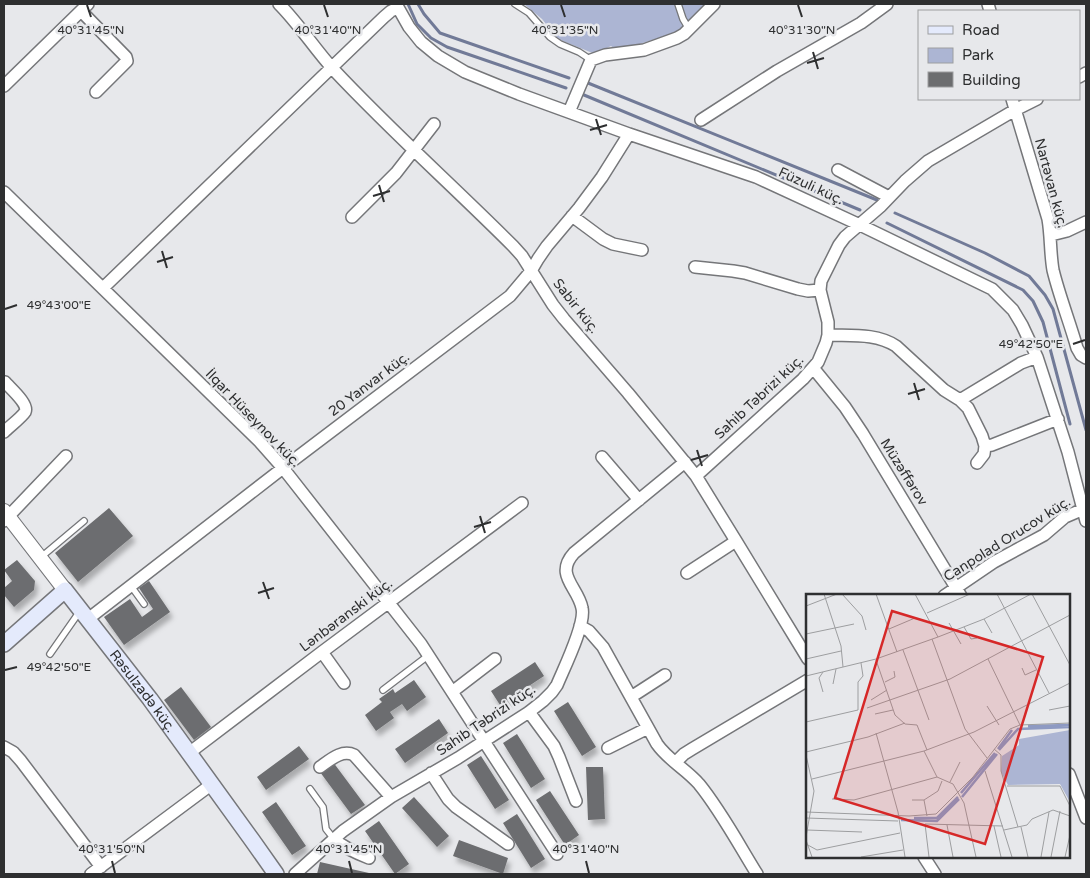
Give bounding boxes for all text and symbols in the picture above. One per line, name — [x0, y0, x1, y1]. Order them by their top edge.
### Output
legend — [918, 10, 1080, 100]
text: Road — [962, 21, 1000, 39]
text: 40°31'45"N — [58, 23, 125, 37]
text: 40°31'40"N — [295, 23, 362, 37]
text: 40°31'35"N — [532, 23, 599, 37]
text: 40°31'30"N — [769, 23, 836, 37]
text: Park — [962, 46, 994, 64]
text: Building — [962, 71, 1021, 89]
street label: Nartəvan küç. — [1031, 136, 1071, 230]
street label: Füzuli küç. — [776, 164, 846, 208]
street label: Sabir küç. — [549, 275, 603, 337]
text: 49°43'00"E — [27, 298, 92, 312]
text: 49°42'50"E — [999, 337, 1064, 351]
street label: 20 Yanvar küç. — [325, 348, 413, 420]
street label: Sahib Təbrizi küç. — [711, 351, 807, 443]
street label: İlqar Hüseynov küç. — [202, 366, 304, 470]
street label: Müzəffərov — [877, 435, 932, 509]
street label: Canpolad Orucov küç. — [940, 493, 1074, 585]
street label: Lənbəranski küç. — [296, 575, 396, 655]
inset map — [806, 594, 1070, 858]
street label: Rəsulzadə küç. — [106, 646, 180, 736]
text: 49°42'50"E — [27, 660, 92, 674]
street label: Sahib Təbrizi küç. — [433, 681, 539, 759]
text: 40°31'50"N — [79, 842, 146, 856]
text: 40°31'45"N — [316, 842, 383, 856]
text: 40°31'40"N — [553, 842, 620, 856]

